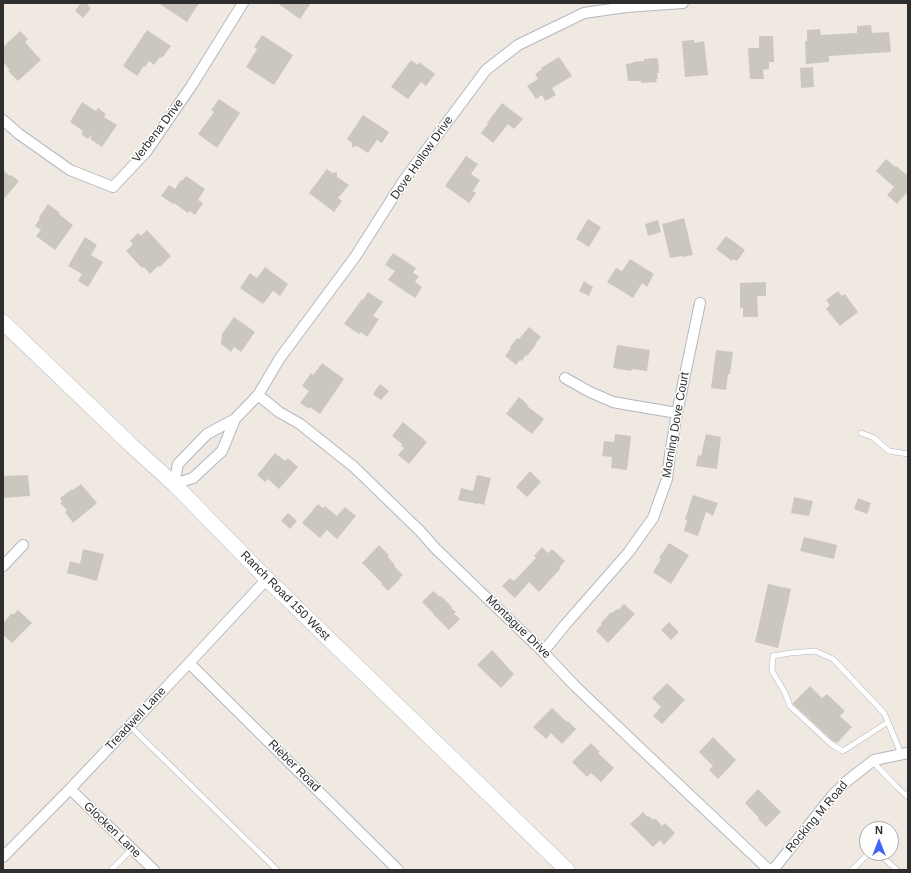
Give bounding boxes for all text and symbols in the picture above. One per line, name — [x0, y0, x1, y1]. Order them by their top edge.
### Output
street label: Verbena Drive — [129, 96, 187, 166]
street label: Dove Hollow Drive — [388, 113, 456, 203]
street label: Morning Dove Court — [660, 371, 692, 479]
street label: Ranch Road 150 West — [237, 548, 333, 644]
street label: Montague Drive — [483, 592, 553, 662]
street label: Treadwell Lane — [103, 684, 169, 754]
street label: Rieber Road — [265, 737, 323, 795]
street label: Rocking M Road — [783, 778, 851, 856]
street label: Glocken Lane — [80, 799, 144, 861]
north arrow — [859, 821, 899, 861]
text: N — [875, 824, 883, 836]

